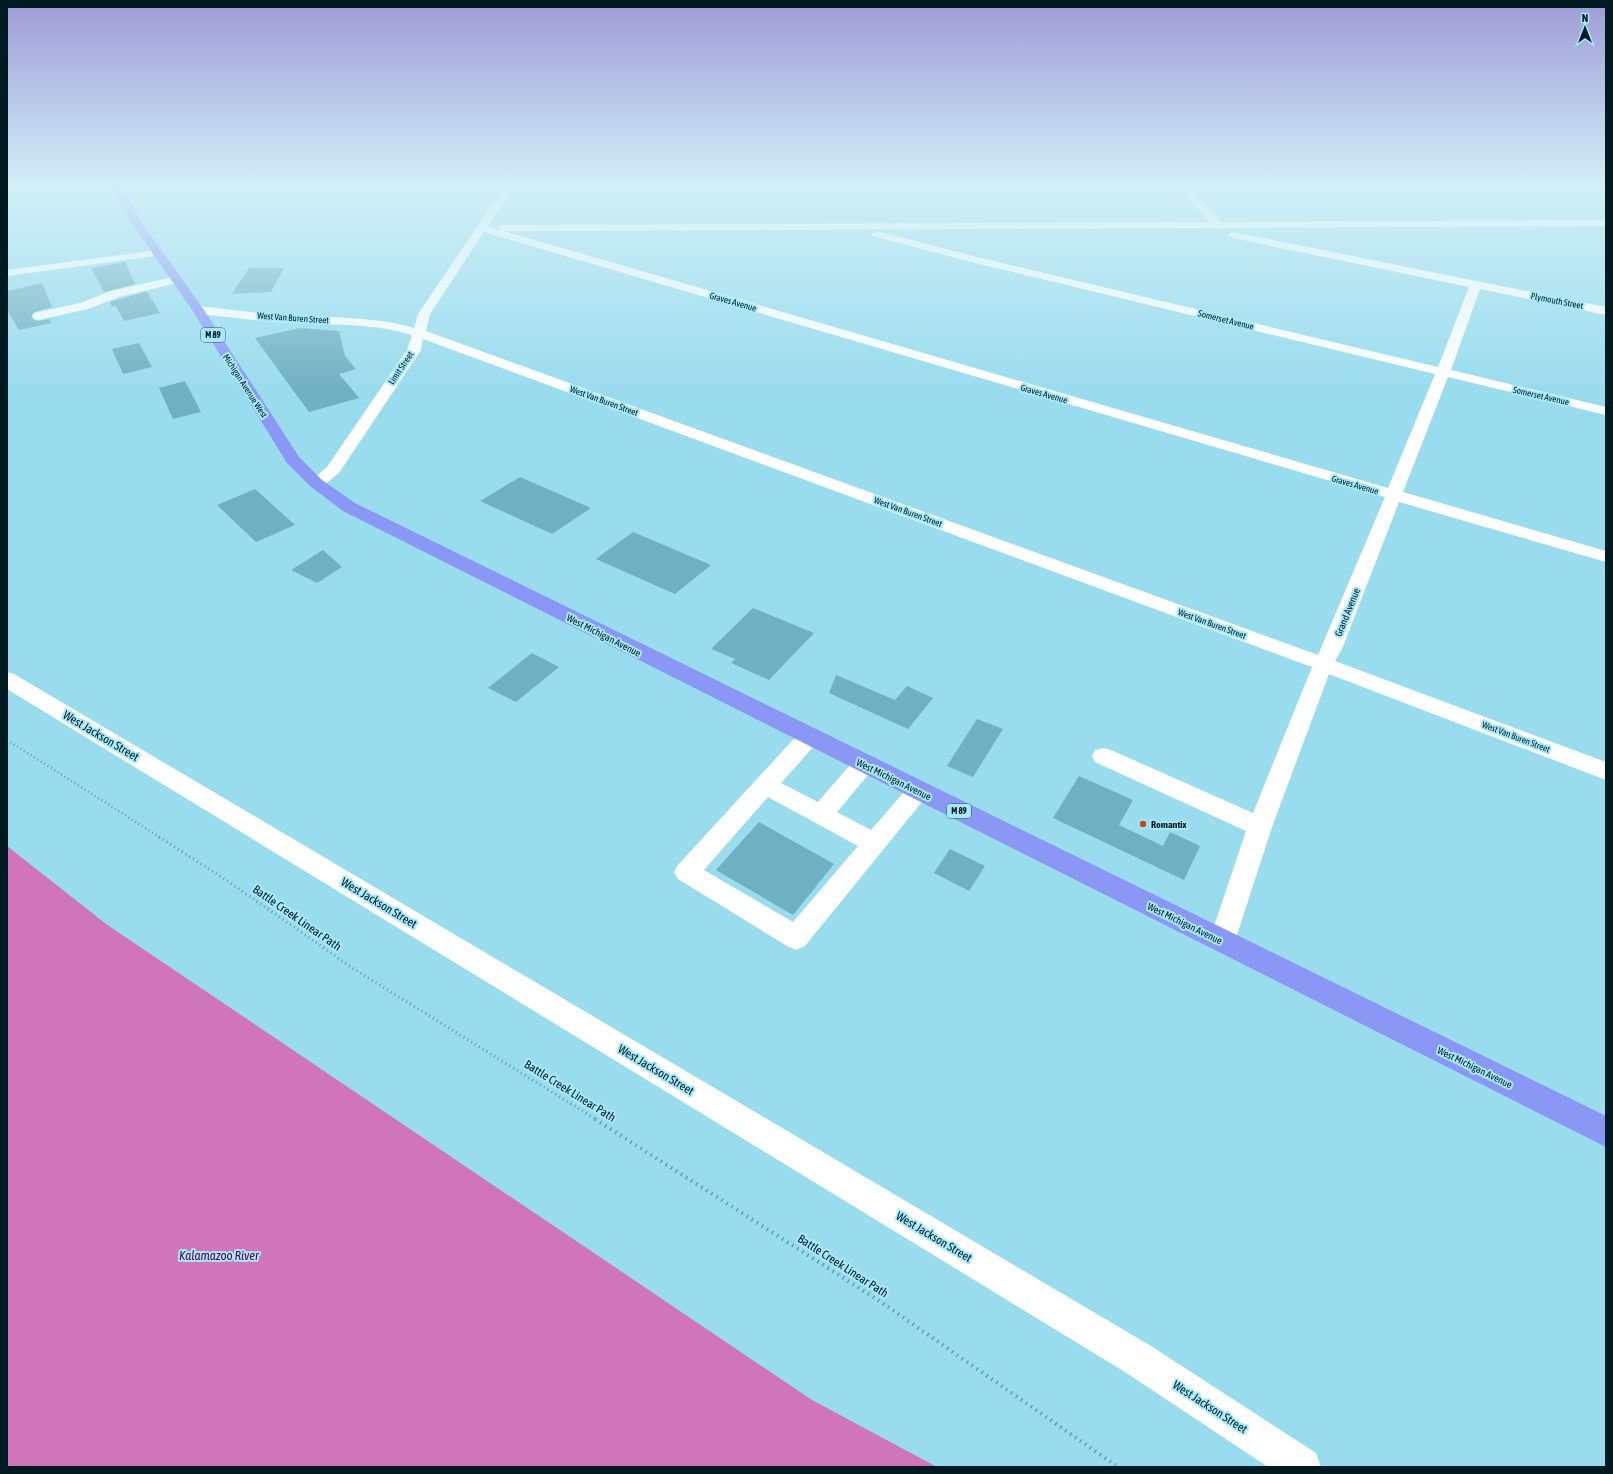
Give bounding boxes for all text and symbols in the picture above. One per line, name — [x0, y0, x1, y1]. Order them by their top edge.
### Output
north arrow — [1565, 8, 1605, 48]
text: N — [1582, 12, 1588, 24]
street label: Graves Avenue — [708, 291, 758, 313]
street label: Plymouth Street — [1530, 291, 1585, 311]
street label: Somerset Avenue — [1197, 308, 1255, 332]
street label: West Van Buren Street — [257, 311, 330, 326]
road number: M 89 — [201, 328, 225, 342]
street label: Limit Street — [386, 349, 416, 386]
street label: Michigan Avenue West — [221, 352, 269, 420]
street label: Graves Avenue — [1019, 383, 1069, 405]
street label: West Van Buren Street — [568, 384, 640, 418]
street label: Somerset Avenue — [1512, 385, 1570, 407]
street label: Graves Avenue — [1330, 474, 1380, 496]
street label: West Van Buren Street — [872, 495, 944, 529]
street label: Grand Avenue — [1333, 586, 1362, 638]
street label: West Van Buren Street — [1176, 607, 1248, 641]
street label: West Michigan Avenue — [565, 612, 643, 659]
street label: West Jackson Street — [61, 708, 142, 764]
street label: West Van Buren Street — [1481, 719, 1552, 755]
street label: West Michigan Avenue — [855, 757, 933, 803]
road number: M 89 — [947, 804, 971, 818]
marker: Romantix — [1138, 819, 1148, 829]
place label: Romantix — [1151, 819, 1187, 830]
street label: West Jackson Street — [339, 875, 420, 931]
street label: Battle Creek Linear Path — [250, 882, 344, 954]
street label: West Michigan Avenue — [1146, 901, 1224, 947]
street label: West Jackson Street — [616, 1042, 697, 1098]
street label: West Michigan Avenue — [1436, 1045, 1514, 1091]
street label: Battle Creek Linear Path — [522, 1057, 618, 1125]
street label: West Jackson Street — [894, 1209, 975, 1265]
street label: Battle Creek Linear Path — [795, 1232, 891, 1300]
water label: Kalamazoo River — [179, 1248, 260, 1263]
street label: West Jackson Street — [1170, 1378, 1250, 1437]

